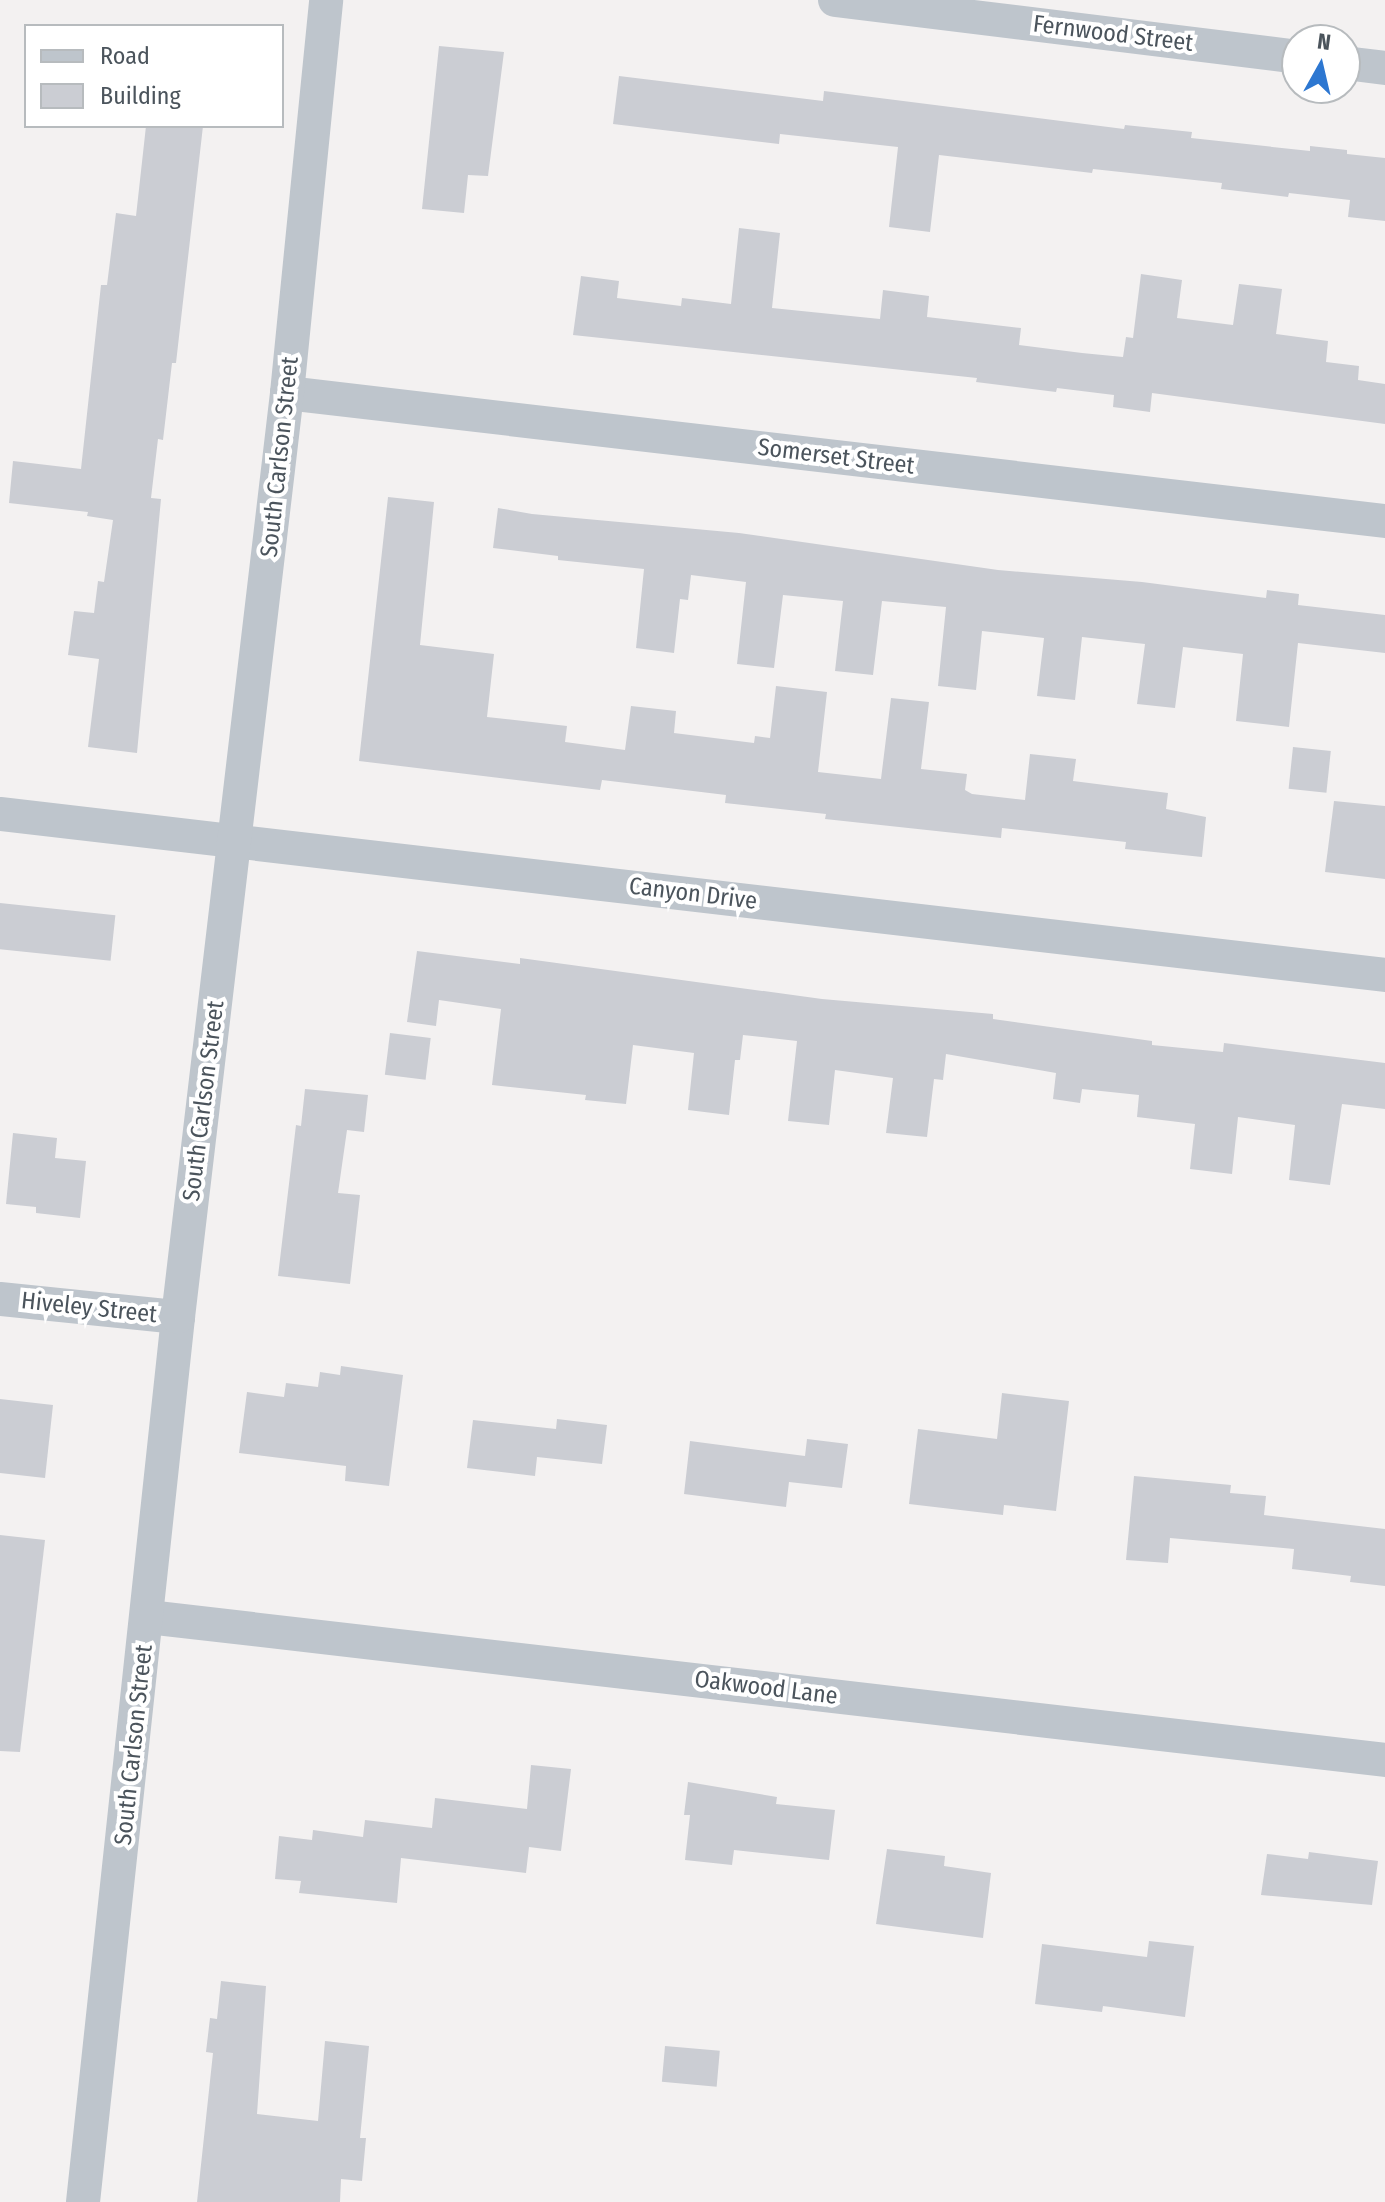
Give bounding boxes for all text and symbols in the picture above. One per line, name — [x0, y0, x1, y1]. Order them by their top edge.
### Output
street label: Fernwood Street — [1031, 10, 1195, 58]
legend — [24, 24, 284, 128]
north arrow — [1281, 24, 1361, 104]
text: N — [1316, 27, 1333, 56]
text: Road — [100, 42, 150, 70]
text: Building — [100, 82, 181, 110]
street label: South Carlson Street — [255, 355, 305, 559]
street label: Somerset Street — [756, 433, 916, 481]
street label: Canyon Drive — [627, 872, 759, 916]
street label: South Carlson Street — [177, 999, 231, 1203]
street label: Hiveley Street — [20, 1287, 158, 1329]
street label: South Carlson Street — [109, 1643, 159, 1847]
street label: Oakwood Lane — [693, 1665, 839, 1711]

